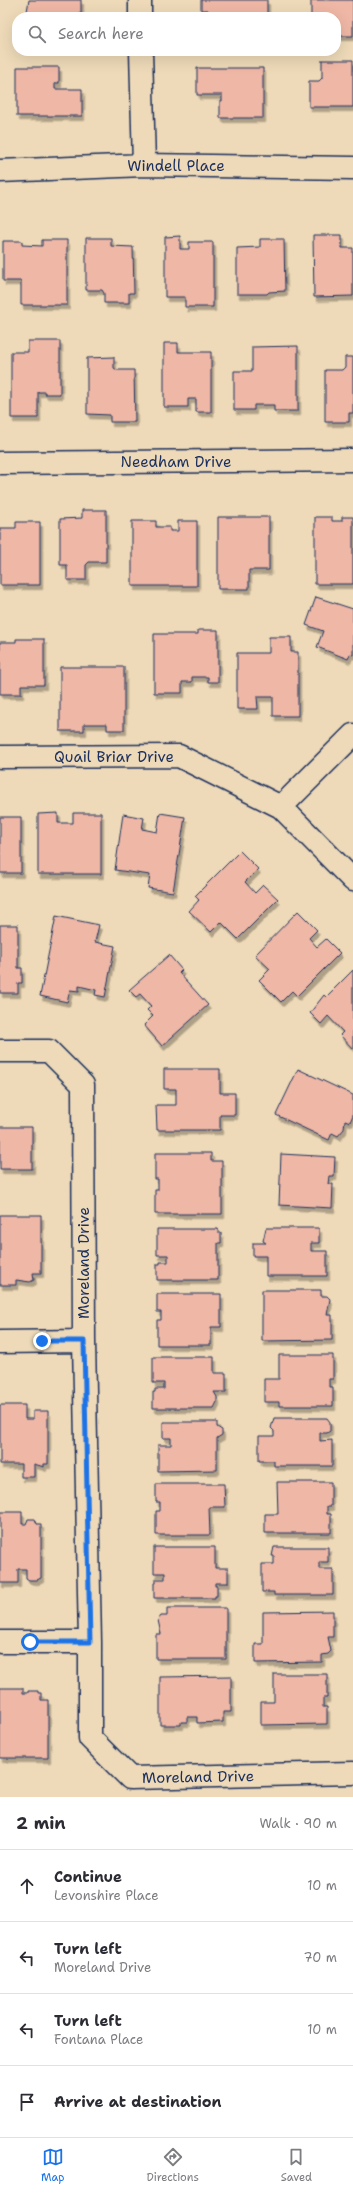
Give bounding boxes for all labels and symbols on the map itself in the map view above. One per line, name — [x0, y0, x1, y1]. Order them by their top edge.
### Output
street label: Windell Place — [127, 156, 225, 176]
street label: Needham Drive — [121, 452, 231, 472]
street label: Quail Briar Drive — [54, 747, 174, 767]
street label: Moreland Drive — [74, 1207, 94, 1319]
route end — [33, 1332, 51, 1350]
route start — [21, 1633, 39, 1651]
street label: Moreland Drive — [142, 1766, 254, 1788]

